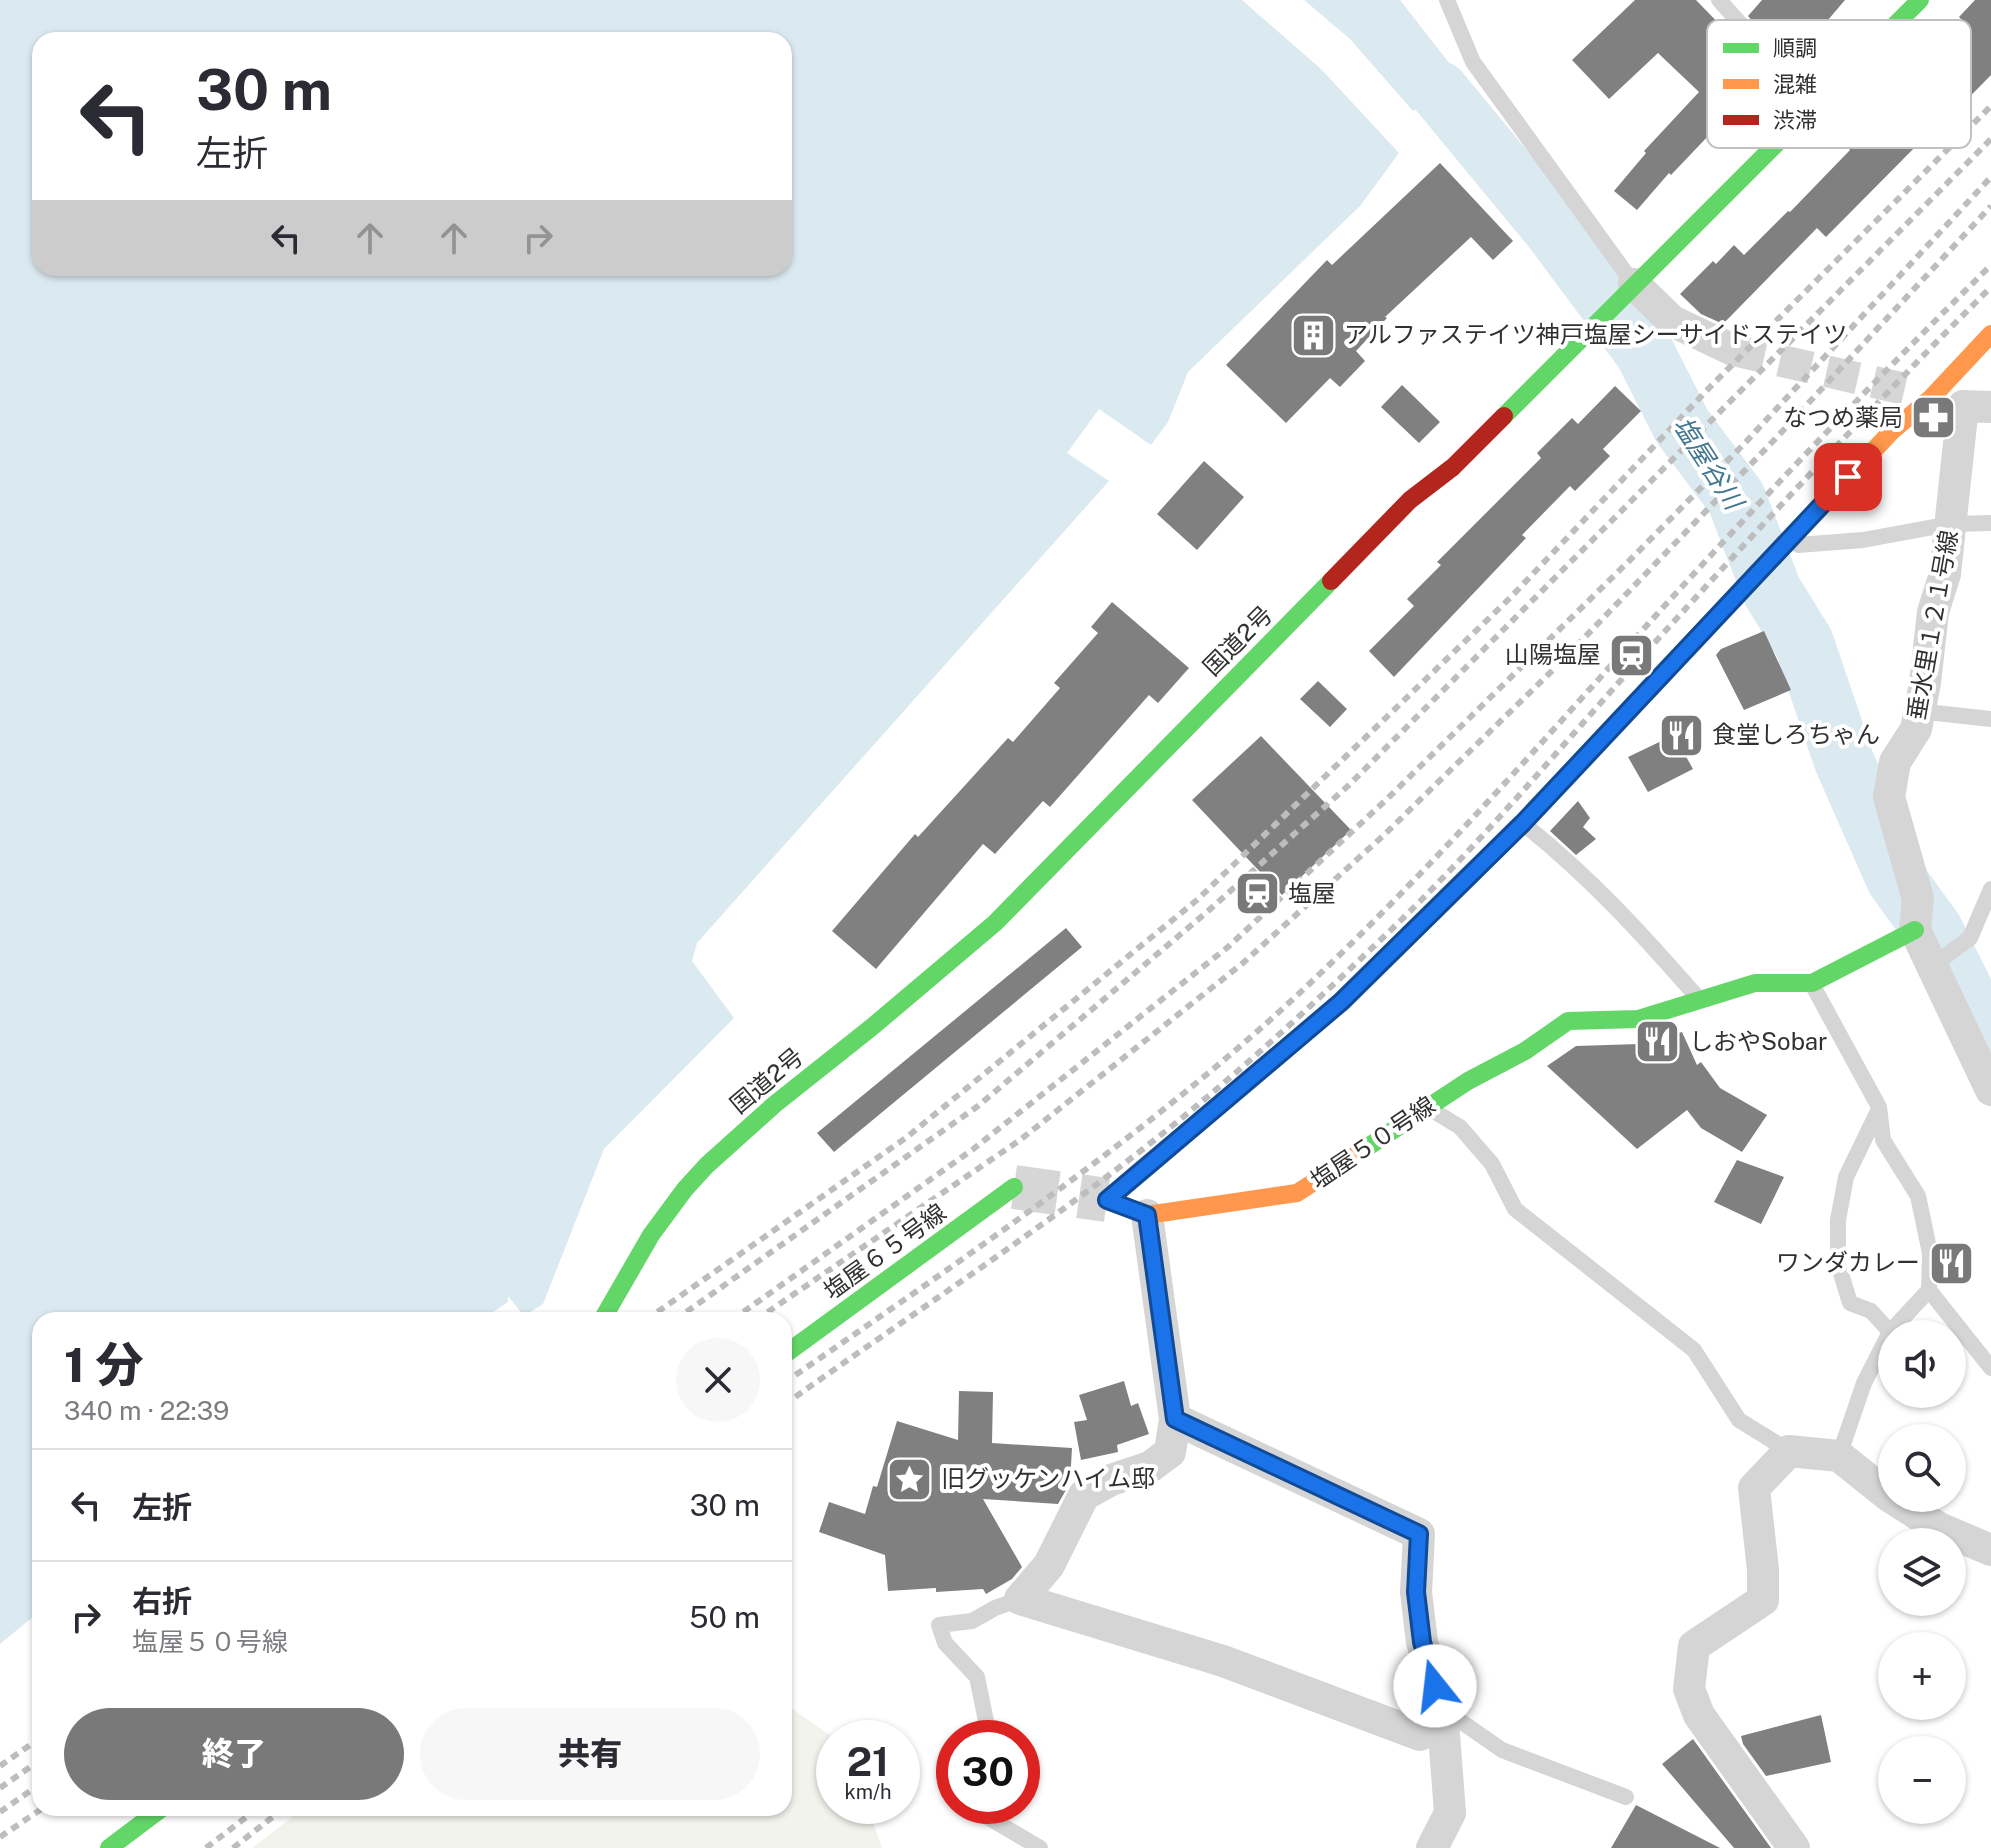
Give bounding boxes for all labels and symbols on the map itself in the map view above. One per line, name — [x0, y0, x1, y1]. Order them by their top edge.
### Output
legend — [1707, 20, 1971, 148]
text: 順調 — [1773, 35, 1817, 61]
text: 混雑 — [1773, 71, 1817, 97]
text: 渋滞 — [1773, 107, 1817, 133]
building icon: アルファステイツ神戸塩屋シーサイドステイツ — [1289, 311, 1337, 359]
place label: アルファステイツ神戸塩屋シーサイドステイツ — [1344, 320, 1847, 348]
pharmacy icon: なつめ薬局 — [1910, 394, 1958, 442]
place label: なつめ薬局 — [1783, 403, 1903, 431]
water label: 塩屋谷川 — [1667, 411, 1751, 517]
pin — [1814, 443, 1882, 511]
street label: 垂水里１２１号線 — [1902, 528, 1962, 722]
street label: 国道2号 — [1197, 600, 1278, 681]
station icon: 山陽塩屋 — [1608, 631, 1656, 679]
place label: 山陽塩屋 — [1505, 640, 1601, 668]
restaurant icon: 食堂しろちゃん — [1657, 711, 1705, 759]
place label: 食堂しろちゃん — [1712, 720, 1880, 748]
station icon: 塩屋 — [1233, 870, 1281, 918]
place label: 塩屋 — [1288, 879, 1336, 907]
restaurant icon: しおやSobar — [1634, 1018, 1682, 1066]
place label: しおやSobar — [1689, 1027, 1827, 1055]
street label: 国道2号 — [724, 1042, 808, 1119]
street label: 塩屋５０号線 — [1305, 1090, 1440, 1194]
street label: 塩屋６５号線 — [818, 1198, 951, 1305]
restaurant icon: ワンダカレー — [1927, 1239, 1975, 1287]
place label: ワンダカレー — [1776, 1248, 1920, 1276]
place icon: 旧グッケンハイム邸 — [886, 1455, 934, 1503]
place label: 旧グッケンハイム邸 — [941, 1464, 1155, 1492]
position arrow — [1393, 1644, 1477, 1728]
speed limit sign: 30 — [936, 1720, 1040, 1824]

